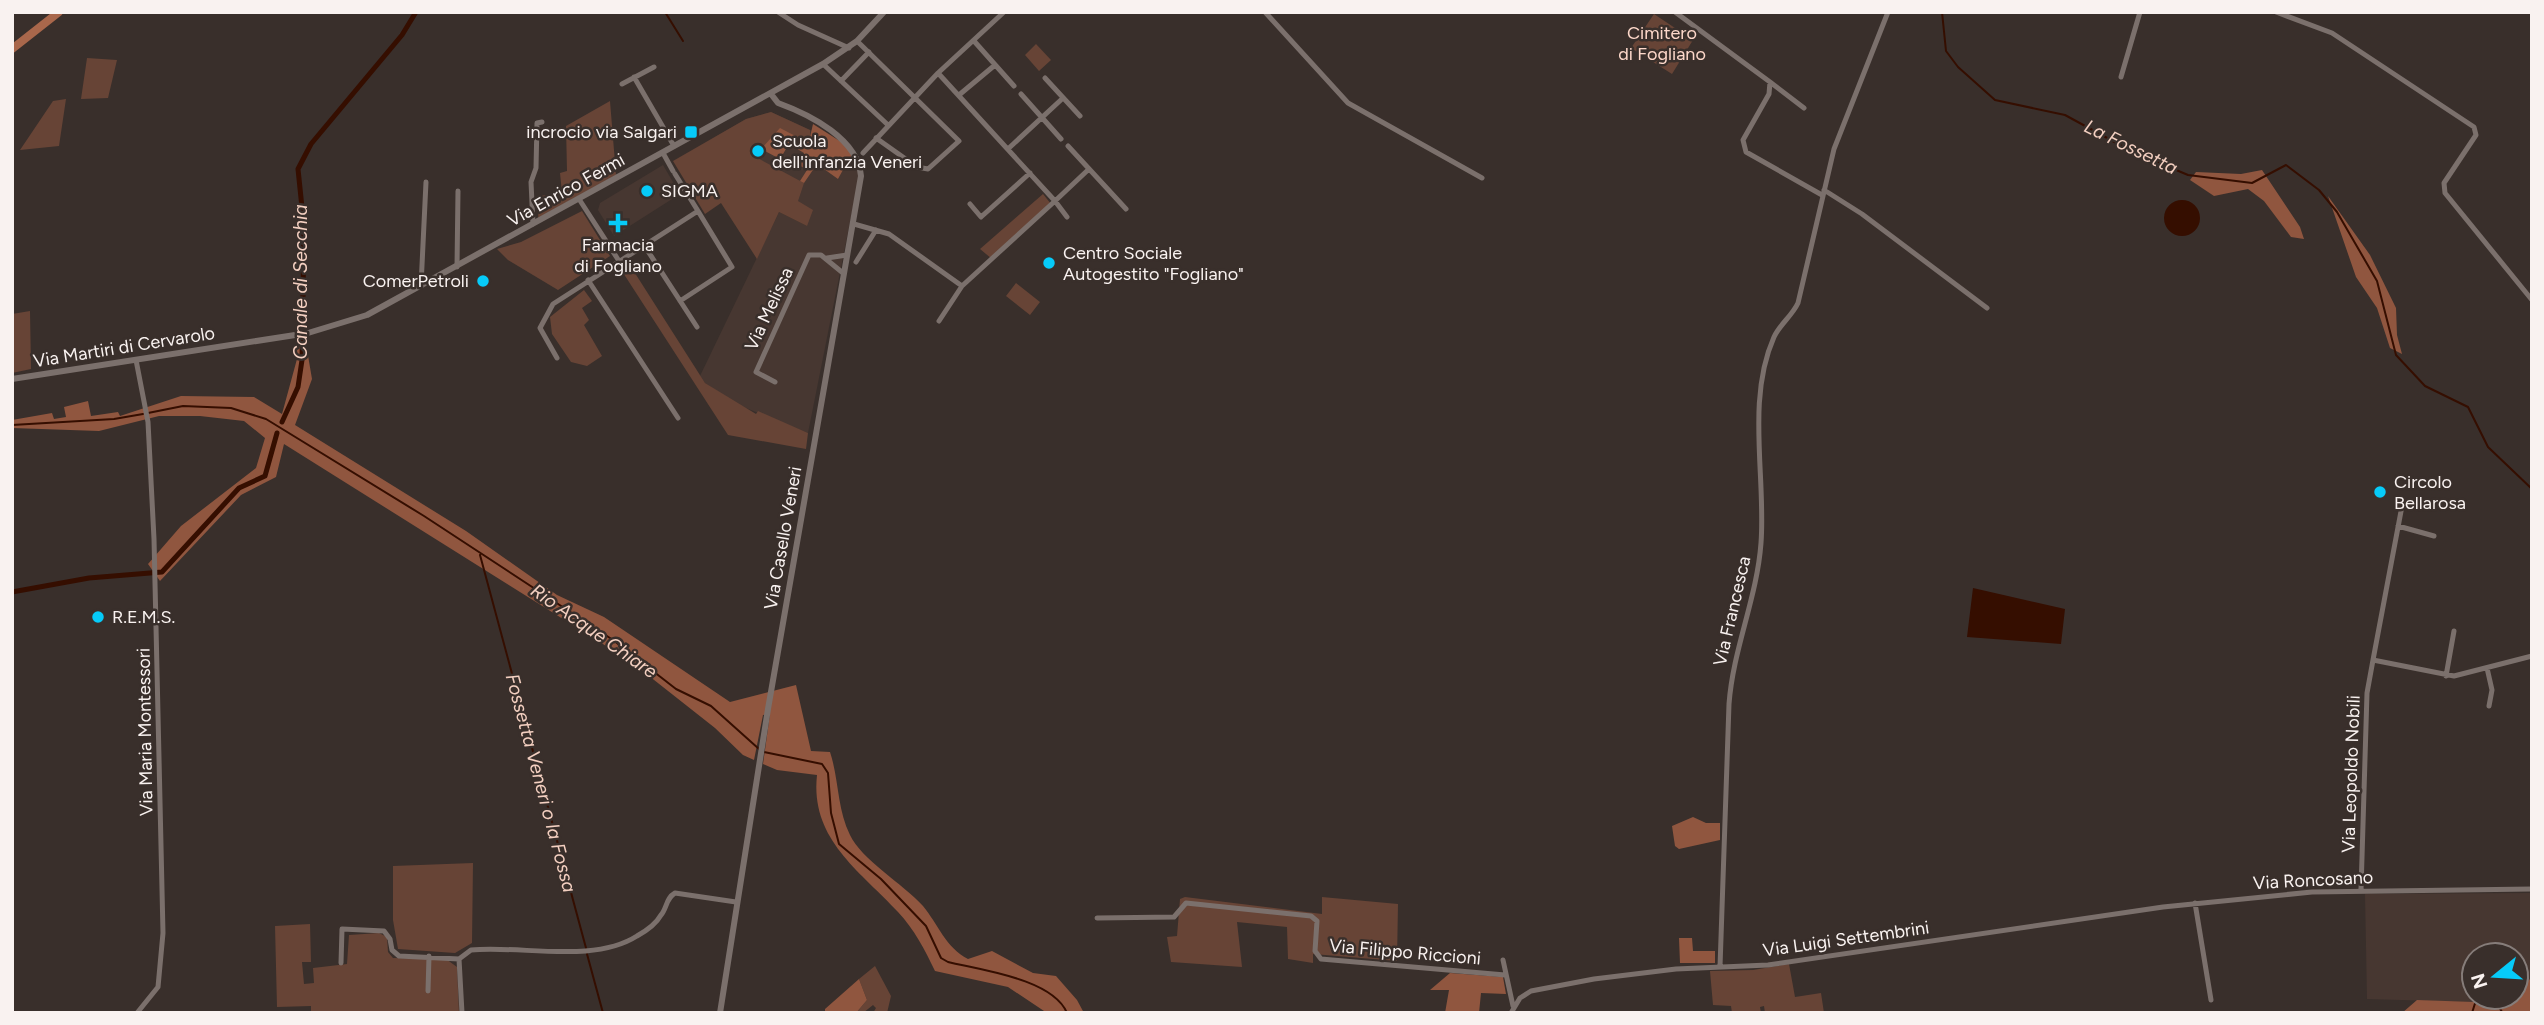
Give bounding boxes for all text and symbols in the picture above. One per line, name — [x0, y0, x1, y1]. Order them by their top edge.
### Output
park label: Cimitero di Fogliano — [1618, 22, 1706, 65]
water label: La Fossetta — [2081, 115, 2181, 179]
place label: incrocio via Salgari — [526, 121, 677, 143]
marker: incrocio via Salgari — [683, 124, 699, 140]
place label: Scuola dell'infanzia Veneri — [772, 130, 922, 173]
marker: Scuola dell'infanzia Veneri — [750, 143, 766, 159]
street label: Via Enrico Fermi — [503, 149, 629, 231]
place label: SIGMA — [661, 180, 718, 202]
marker: SIGMA — [639, 183, 655, 199]
water label: Canale di Secchia — [289, 204, 312, 360]
marker: Farmacia di Fogliano — [610, 215, 626, 231]
place label: Farmacia di Fogliano — [574, 234, 662, 277]
place label: Centro Sociale Autogestito "Fogliano" — [1063, 242, 1244, 285]
marker: Centro Sociale Autogestito "Fogliano" — [1041, 255, 1057, 271]
street label: Via Melissa — [740, 264, 798, 354]
place label: ComerPetroli — [363, 270, 469, 292]
marker: ComerPetroli — [475, 273, 491, 289]
street label: Via Martiri di Cervarolo — [32, 322, 216, 372]
street label: Via Casello Veneri — [760, 465, 806, 611]
place label: Circolo Bellarosa — [2394, 471, 2466, 514]
marker: Circolo Bellarosa — [2372, 484, 2388, 500]
street label: Via Francesca — [1709, 554, 1755, 668]
water label: Rio Acque Chiare — [526, 579, 662, 683]
place label: R.E.M.S. — [112, 606, 175, 628]
marker: R.E.M.S. — [90, 609, 106, 625]
street label: Via Maria Montessori — [133, 648, 157, 816]
water label: Fossetta Veneri o la Fossa — [501, 671, 581, 895]
street label: Via Leopoldo Nobili — [2337, 695, 2365, 853]
street label: Via Roncosano — [2252, 866, 2374, 894]
street label: Via Luigi Settembrini — [1761, 916, 1931, 962]
street label: Via Filippo Riccioni — [1328, 934, 1482, 970]
north arrow — [2460, 941, 2530, 1011]
text: N — [2466, 971, 2493, 992]

